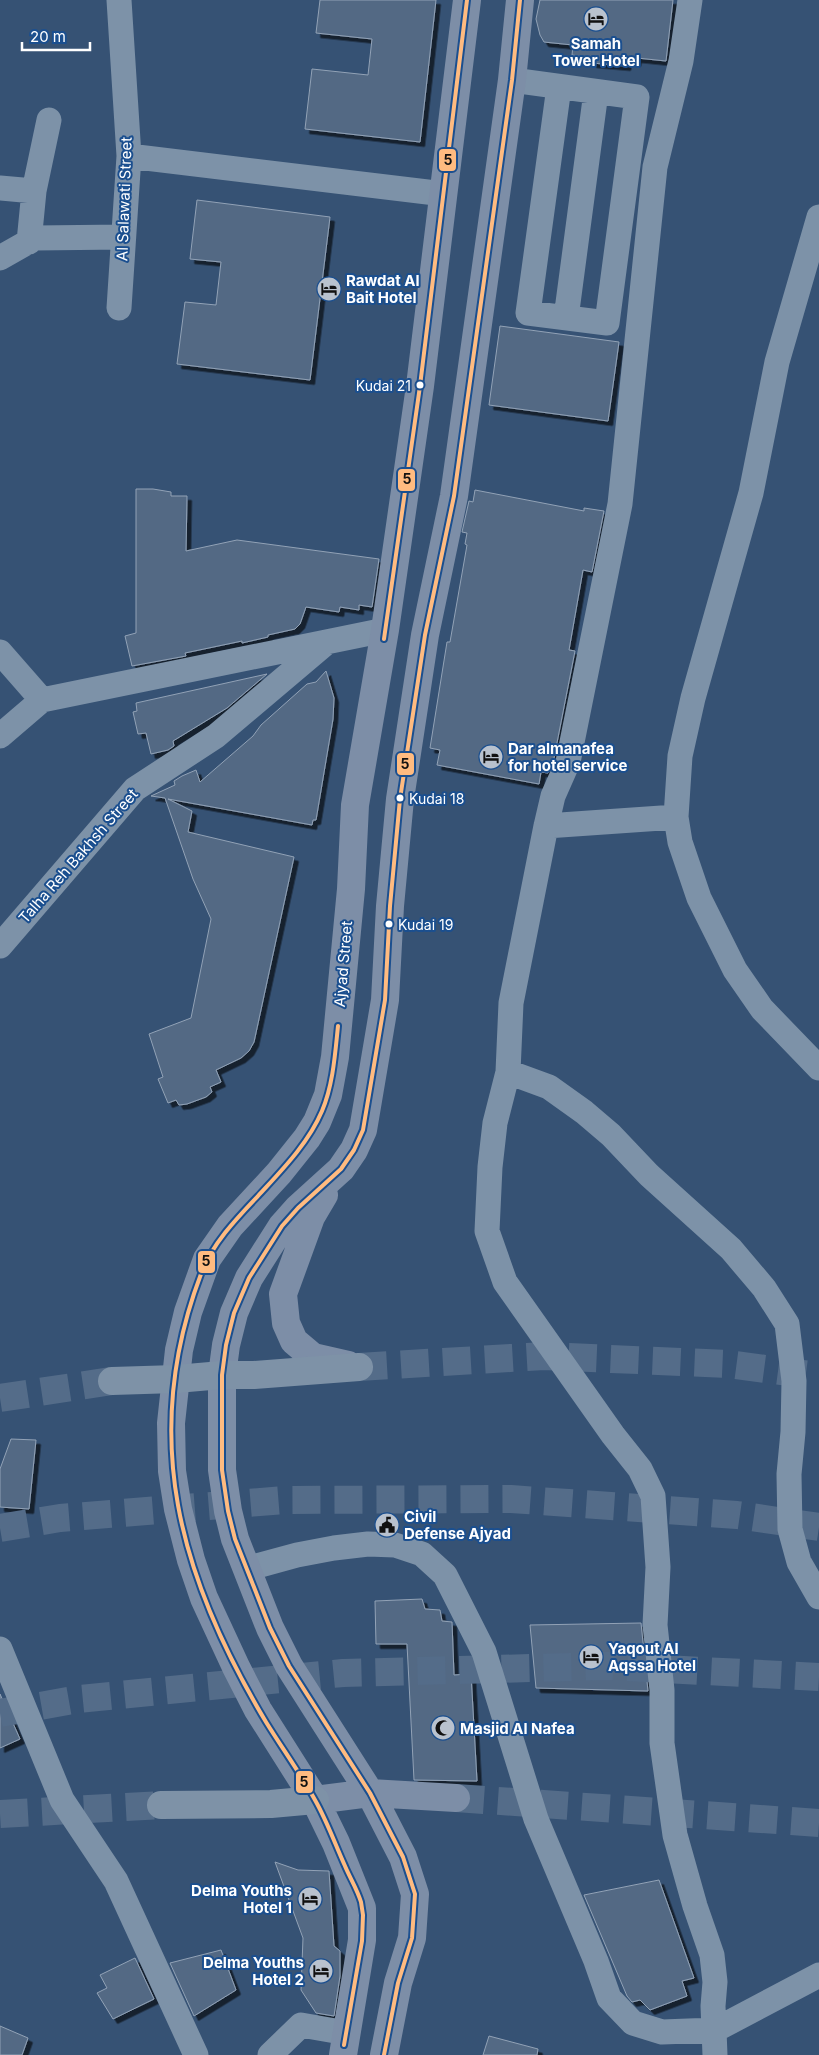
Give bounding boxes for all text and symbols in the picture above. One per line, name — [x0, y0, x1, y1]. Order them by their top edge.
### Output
hotel icon: Samah Tower Hotel — [583, 6, 609, 32]
scale bar — [22, 20, 90, 52]
text: 20 m — [30, 27, 66, 46]
place label: Samah Tower Hotel — [552, 34, 640, 70]
street label: Al Salawati Street — [112, 137, 136, 261]
line badge: 5 — [438, 148, 457, 172]
text: 5 — [444, 151, 453, 168]
place label: Rawdat Al Bait Hotel — [346, 271, 420, 307]
hotel icon: Rawdat Al Bait Hotel — [316, 276, 342, 302]
place label: Kudai 21 — [356, 377, 411, 394]
marker: Kudai 21 — [415, 380, 425, 390]
line badge: 5 — [397, 468, 416, 492]
text: 5 — [403, 470, 412, 487]
place label: Dar almanafea for hotel service — [508, 739, 628, 775]
hotel icon: Dar almanafea for hotel service — [478, 744, 504, 770]
line badge: 5 — [396, 752, 415, 776]
text: 5 — [401, 755, 410, 772]
street label: Talha Reh Bakhsh Street — [14, 785, 142, 927]
place label: Kudai 18 — [409, 790, 464, 807]
marker: Kudai 18 — [395, 793, 405, 803]
place label: Kudai 19 — [398, 916, 453, 933]
marker: Kudai 19 — [384, 919, 394, 929]
street label: Ajyad Street — [330, 920, 356, 1008]
line badge: 5 — [197, 1250, 216, 1274]
text: 5 — [202, 1252, 211, 1269]
place label: Civil Defense Ajyad — [404, 1507, 511, 1543]
public building icon: Civil Defense Ajyad — [374, 1512, 400, 1538]
place label: Yaqout Al Aqssa Hotel — [608, 1639, 696, 1675]
hotel icon: Yaqout Al Aqssa Hotel — [578, 1644, 604, 1670]
mosque icon: Masjid Al Nafea — [430, 1715, 456, 1741]
place label: Masjid Al Nafea — [460, 1719, 575, 1738]
line badge: 5 — [295, 1770, 314, 1794]
text: 5 — [300, 1773, 309, 1790]
place label: Delma Youths Hotel 1 — [191, 1881, 292, 1917]
hotel icon: Delma Youths Hotel 1 — [297, 1886, 323, 1912]
place label: Delma Youths Hotel 2 — [203, 1953, 304, 1989]
hotel icon: Delma Youths Hotel 2 — [308, 1958, 334, 1984]

